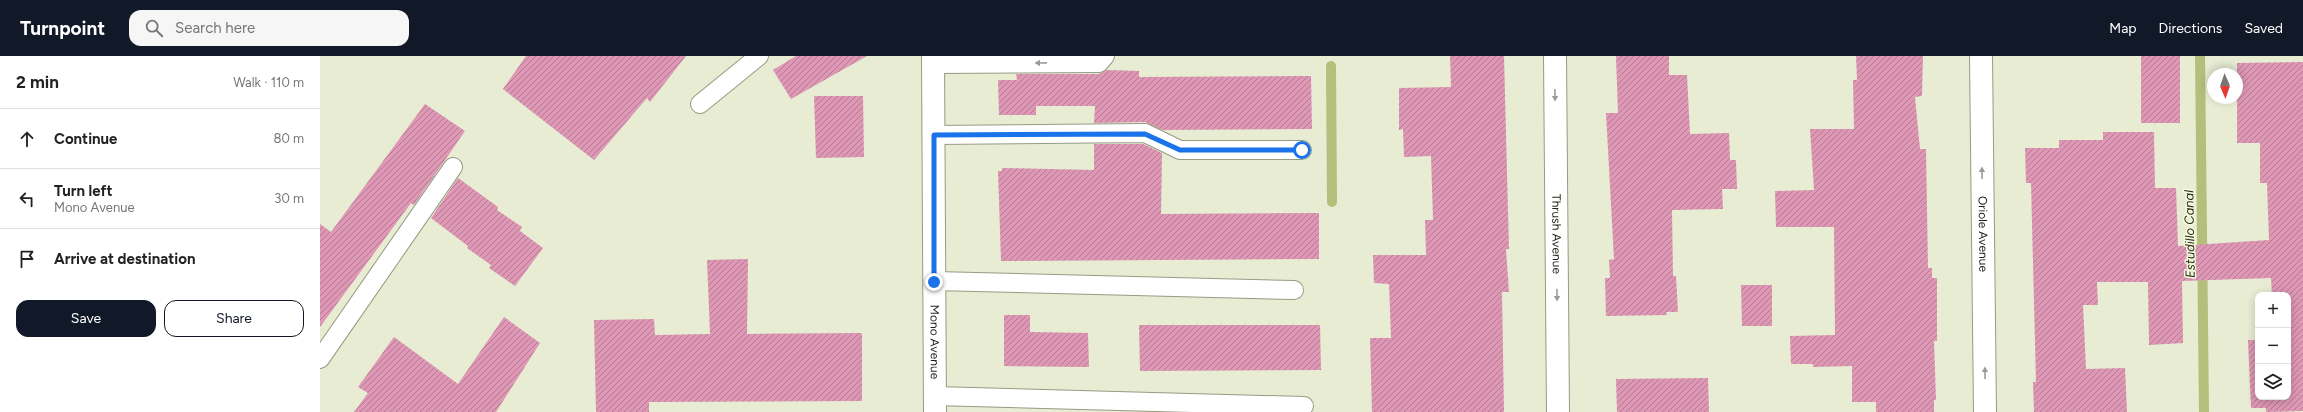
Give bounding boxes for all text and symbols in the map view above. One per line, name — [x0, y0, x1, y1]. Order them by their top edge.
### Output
search box — [129, 10, 409, 46]
text: Turnpoint — [20, 17, 105, 40]
icon: search — [143, 17, 165, 39]
text: Search here — [175, 19, 255, 37]
text: Map — [2109, 20, 2137, 37]
text: Directions — [2159, 20, 2222, 37]
text: Saved — [2244, 20, 2283, 37]
one-way arrow — [1034, 60, 1047, 66]
north arrow — [2207, 68, 2243, 104]
text: 2 min — [16, 72, 59, 92]
text: Walk · 110 m — [233, 75, 304, 90]
one-way arrow — [1552, 89, 1558, 102]
icon: ahead — [16, 128, 38, 150]
text: Continue — [54, 130, 117, 148]
text: 80 m — [273, 131, 304, 146]
route start — [1293, 141, 1311, 159]
one-way arrow — [1979, 166, 1985, 179]
text: Turn left — [54, 182, 112, 200]
icon: left — [16, 188, 38, 210]
water label: Estudillo Canal — [2181, 190, 2198, 278]
text: 30 m — [274, 191, 304, 206]
street label: Thrush Avenue — [1549, 194, 1564, 274]
street label: Oriole Avenue — [1976, 196, 1990, 272]
text: Mono Avenue — [54, 200, 135, 215]
icon: arrive — [16, 248, 38, 270]
text: Arrive at destination — [54, 250, 195, 268]
route end — [925, 273, 943, 291]
one-way arrow — [1554, 289, 1560, 302]
map controls — [2255, 292, 2291, 400]
button: + — [2255, 292, 2291, 328]
button: Save — [16, 300, 156, 337]
button: Share — [164, 300, 304, 337]
street label: Mono Avenue — [927, 305, 942, 380]
button: − — [2255, 328, 2291, 364]
button: layers — [2255, 364, 2291, 400]
one-way arrow — [1982, 366, 1988, 379]

